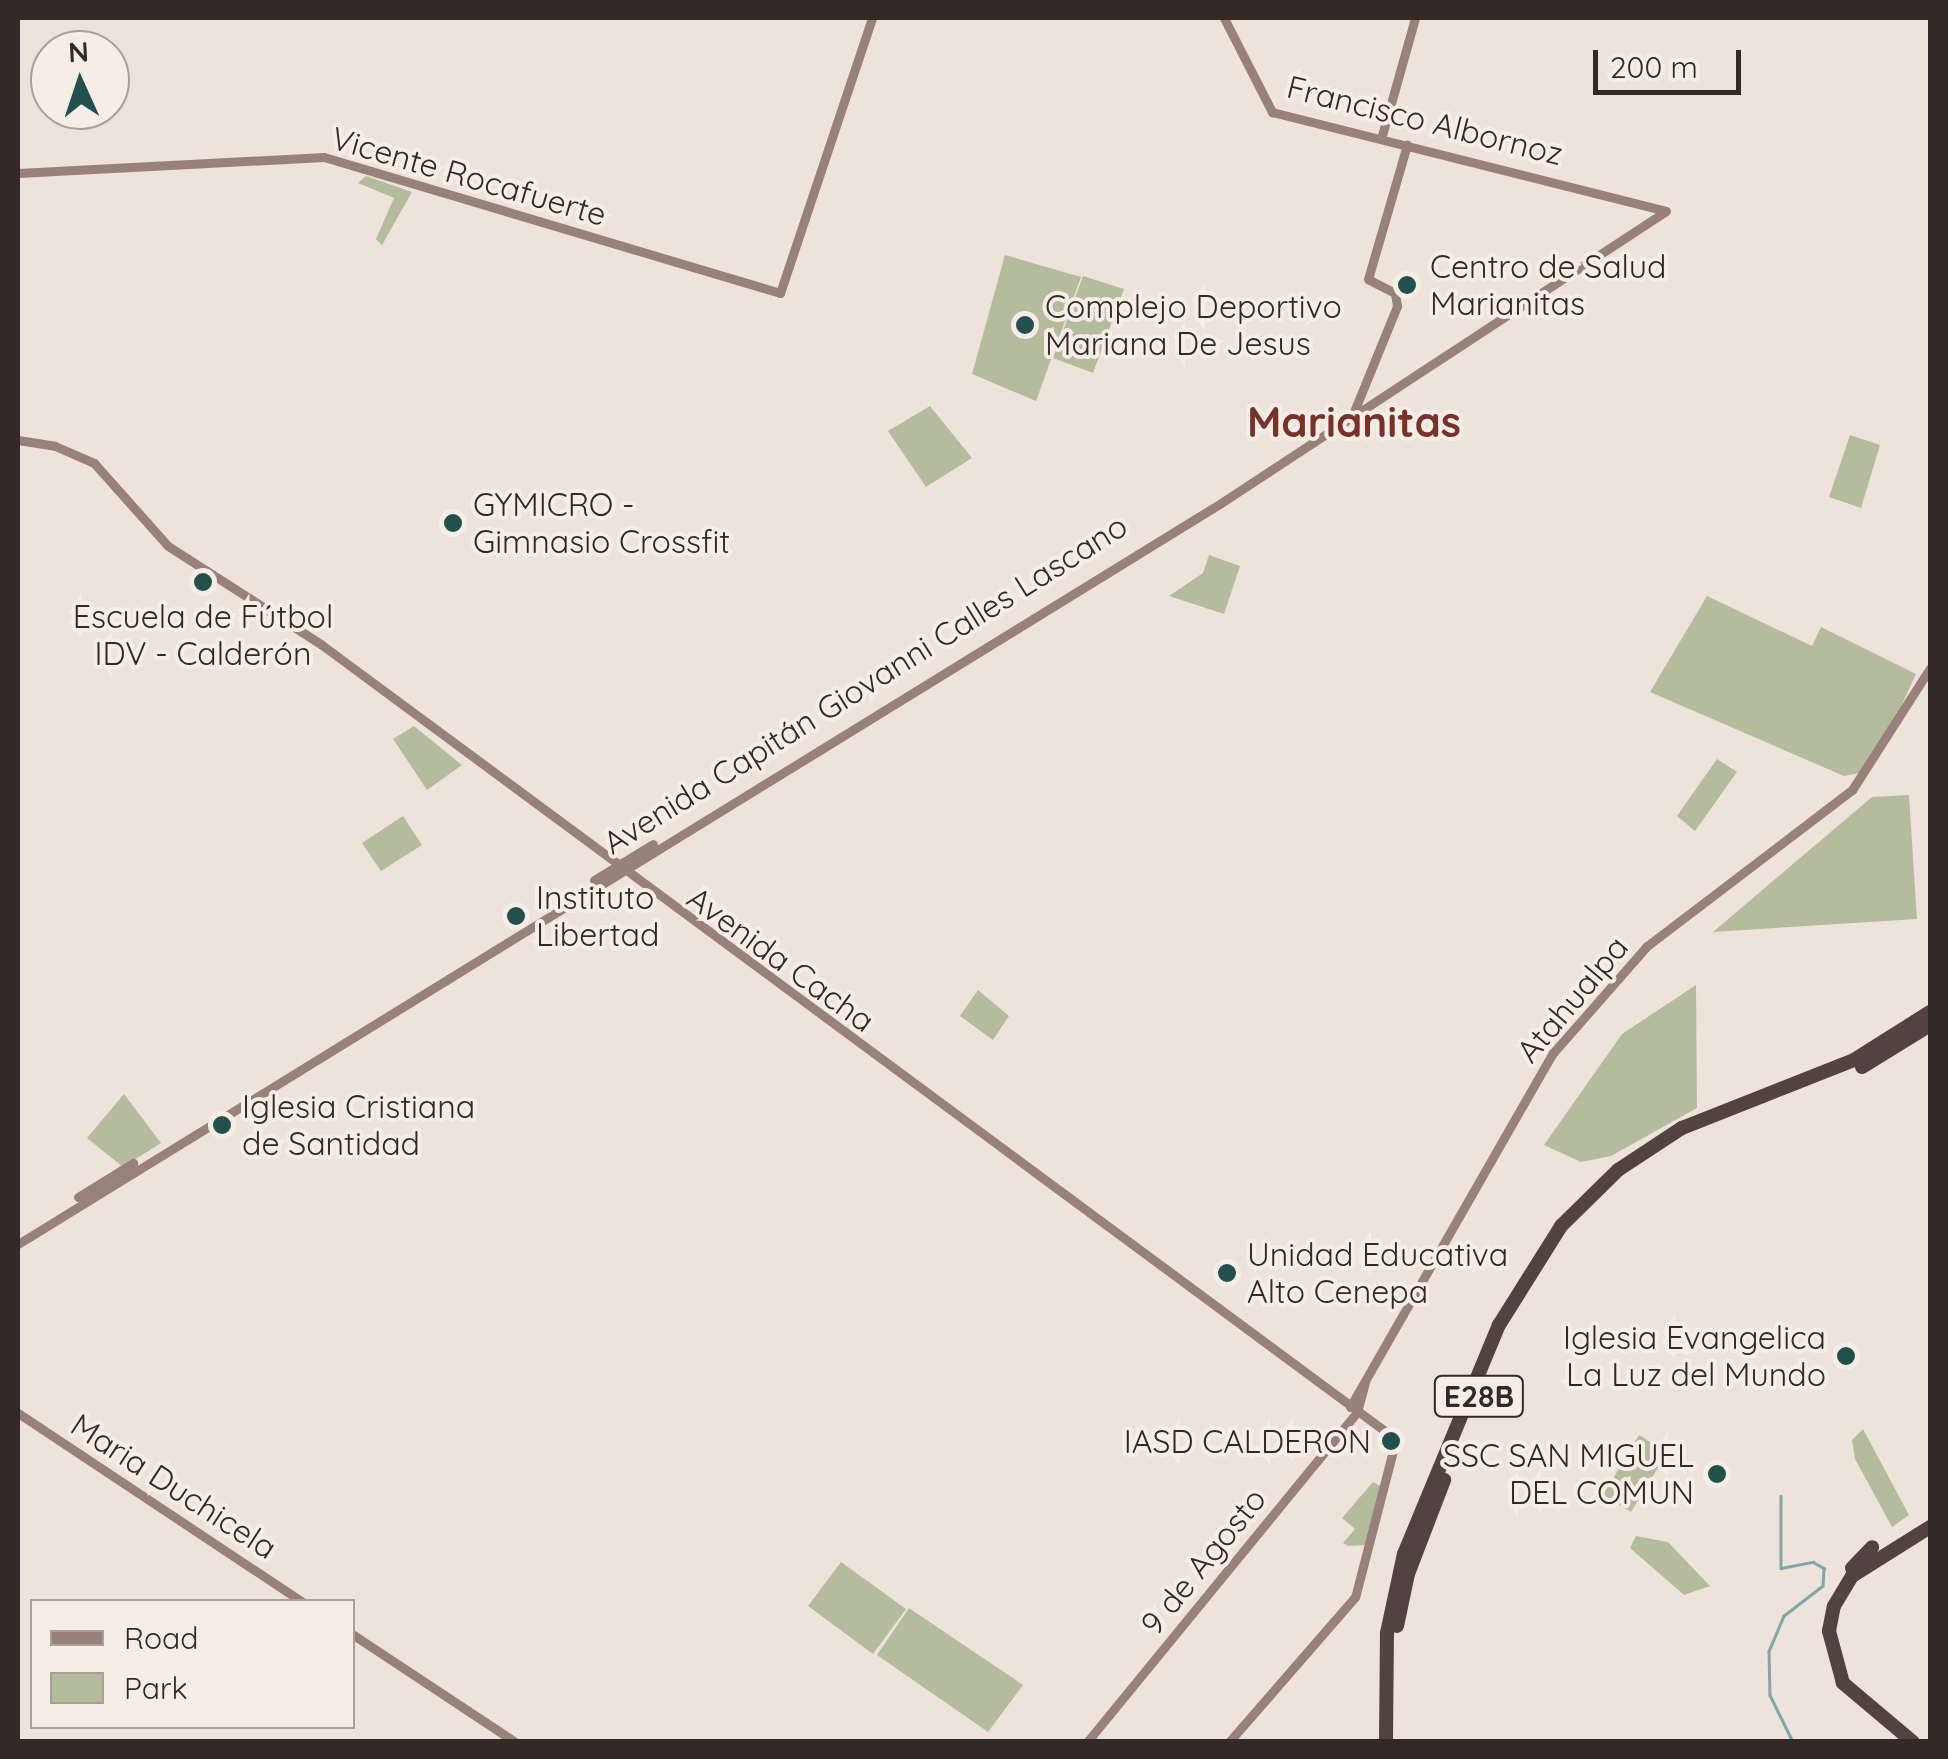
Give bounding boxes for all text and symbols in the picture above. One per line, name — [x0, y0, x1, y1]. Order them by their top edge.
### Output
north arrow — [30, 30, 130, 130]
scale bar — [1598, 30, 1746, 92]
text: N — [67, 34, 90, 70]
text: 200 m — [1610, 48, 1698, 86]
street label: Francisco Albornoz — [1283, 67, 1567, 173]
street label: Vicente Rocafuerte — [327, 118, 611, 234]
place label: Centro de Salud Marianitas — [1430, 248, 1666, 323]
marker: Centro de Salud Marianitas — [1394, 272, 1420, 298]
place label: Complejo Deportivo Mariana De Jesus — [1045, 288, 1342, 363]
marker: Complejo Deportivo Mariana De Jesus — [1014, 314, 1036, 336]
district label: Marianitas — [1247, 397, 1461, 447]
place label: GYMICRO - Gimnasio Crossfit — [473, 486, 730, 561]
street label: Avenida Capitán Giovanni Calles Lascano — [596, 506, 1134, 862]
marker: GYMICRO - Gimnasio Crossfit — [442, 512, 464, 534]
marker: Escuela de Fútbol IDV - Calderón — [192, 571, 214, 593]
place label: Escuela de Fútbol IDV - Calderón — [73, 598, 333, 673]
street label: Avenida Cacha — [680, 878, 882, 1040]
place label: Instituto Libertad — [536, 879, 659, 954]
marker: Instituto Libertad — [505, 905, 527, 927]
street label: Atahualpa — [1508, 928, 1636, 1070]
place label: Iglesia Cristiana de Santidad — [242, 1088, 475, 1163]
marker: Iglesia Cristiana de Santidad — [211, 1114, 233, 1136]
place label: Unidad Educativa Alto Cenepa — [1247, 1236, 1508, 1311]
marker: Unidad Educativa Alto Cenepa — [1216, 1262, 1238, 1284]
place label: Iglesia Evangelica La Luz del Mundo — [1563, 1319, 1826, 1394]
marker: Iglesia Evangelica La Luz del Mundo — [1835, 1345, 1857, 1367]
road number: E28B — [1432, 1371, 1526, 1421]
street label: Maria Duchicela — [64, 1405, 284, 1567]
place label: IASD CALDERON — [1124, 1422, 1371, 1460]
marker: IASD CALDERON — [1380, 1430, 1402, 1452]
place label: SSC SAN MIGUEL DEL COMUN — [1443, 1437, 1694, 1512]
marker: SSC SAN MIGUEL DEL COMUN — [1704, 1461, 1730, 1487]
street label: 9 de Agosto — [1132, 1480, 1274, 1642]
legend — [30, 1599, 355, 1729]
text: Road — [124, 1619, 198, 1657]
text: Park — [124, 1669, 188, 1707]

